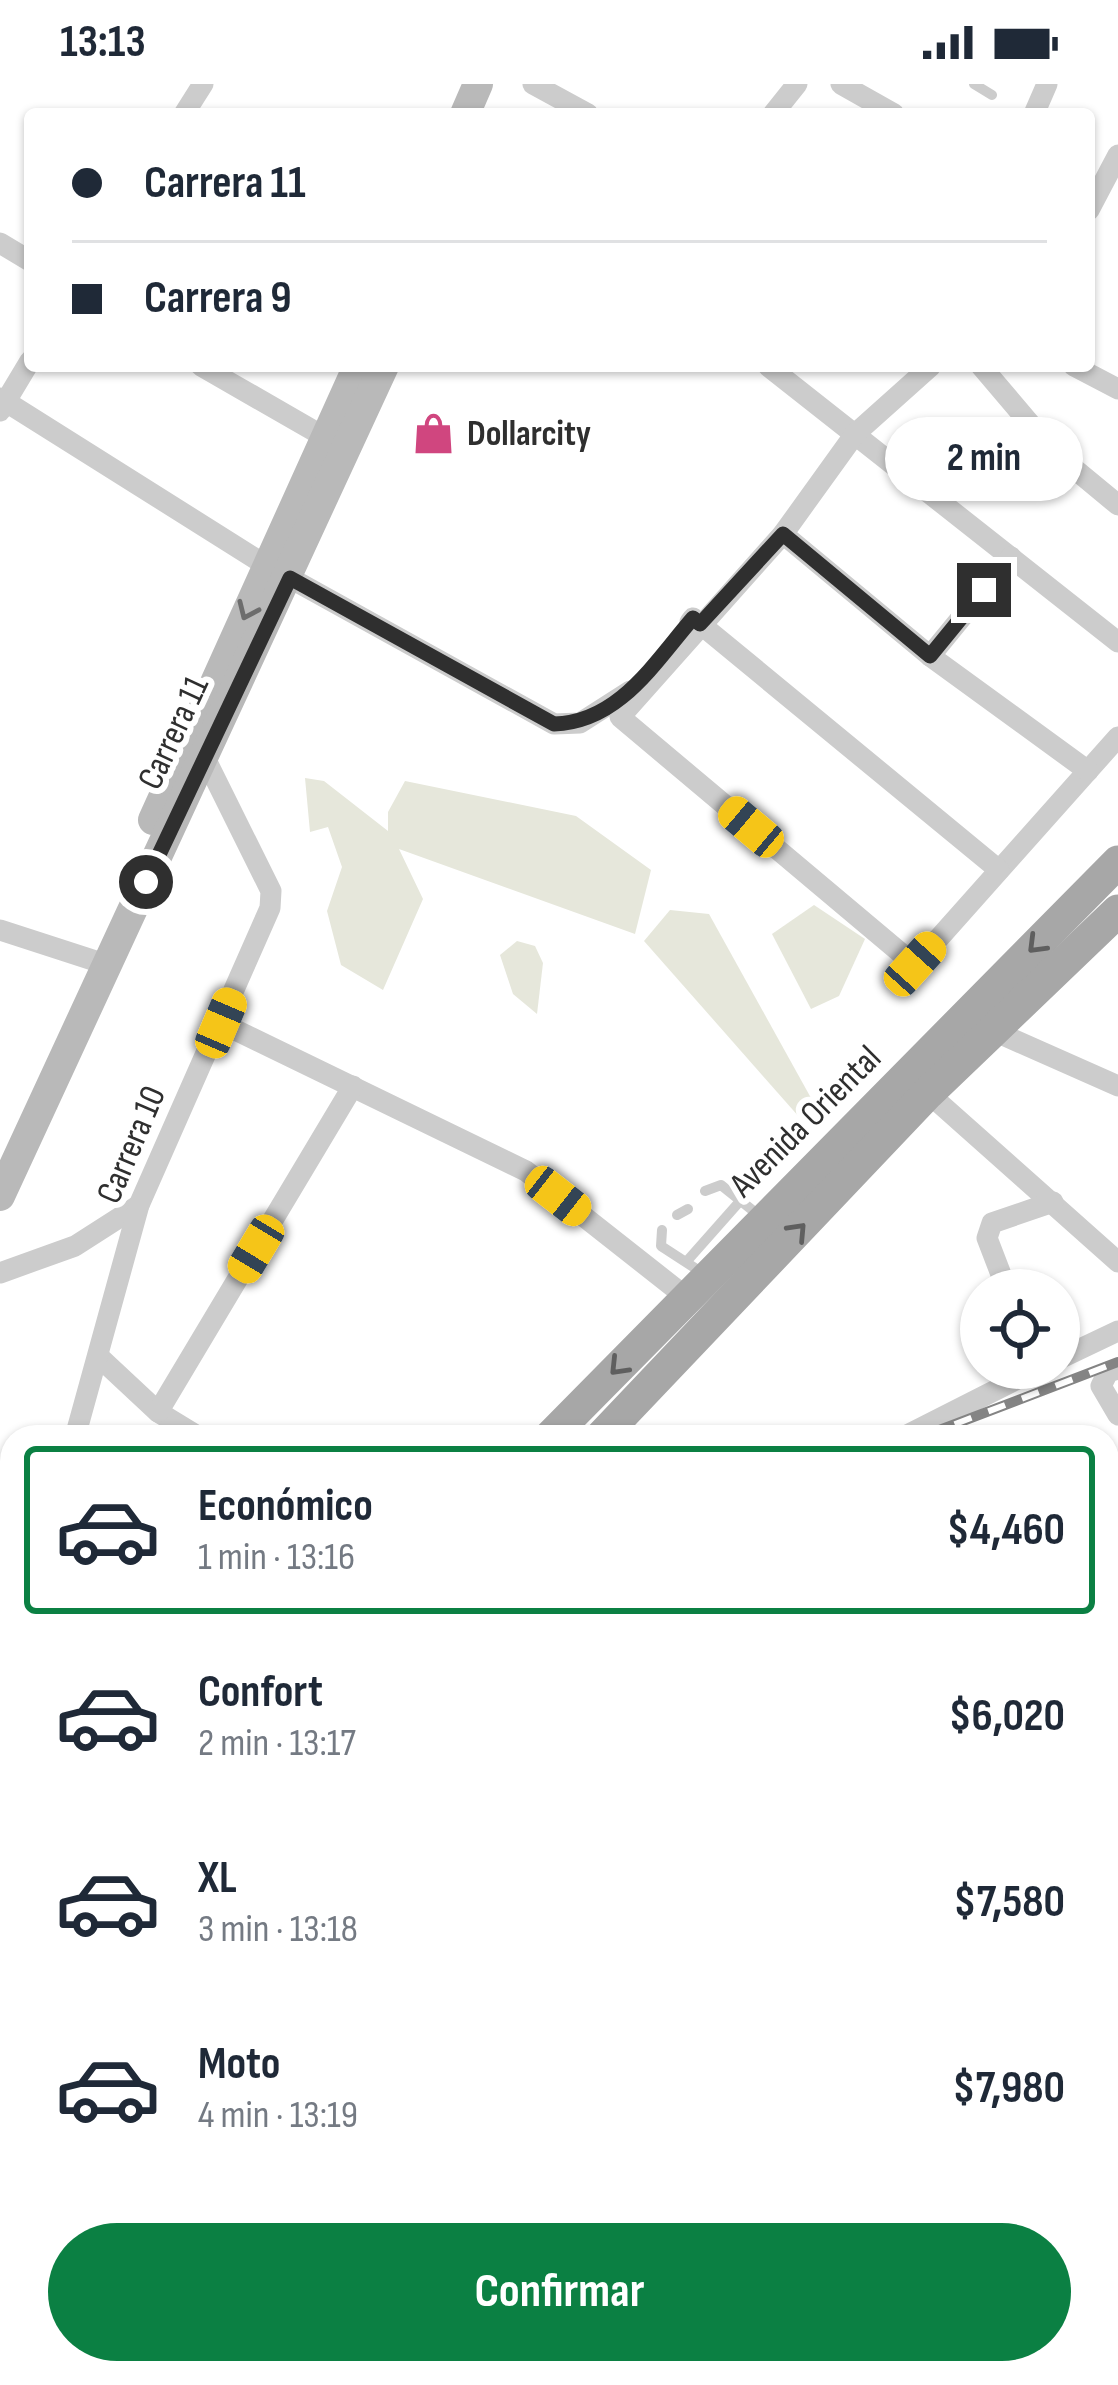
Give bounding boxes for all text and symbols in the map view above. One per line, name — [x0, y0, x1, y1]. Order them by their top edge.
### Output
text: 13:13 — [60, 15, 146, 70]
text: Carrera 11 — [144, 156, 306, 211]
text: Carrera 9 — [144, 271, 292, 326]
shop icon: Dollarcity — [410, 411, 456, 457]
place label: Dollarcity — [467, 413, 591, 456]
callout: 2 min — [885, 416, 1083, 500]
text: 2 min — [947, 435, 1021, 482]
route end — [957, 563, 1011, 617]
one-way arrow — [238, 598, 261, 620]
street label: Carrera 11 — [129, 669, 219, 796]
car — [712, 790, 790, 864]
route start — [119, 855, 173, 909]
car — [878, 925, 952, 1003]
one-way arrow — [1028, 931, 1050, 953]
car — [190, 983, 252, 1063]
street label: Avenida Oriental — [721, 1037, 891, 1207]
street label: Carrera 10 — [88, 1080, 176, 1210]
car — [519, 1160, 597, 1232]
car — [222, 1209, 290, 1289]
one-way arrow — [783, 1223, 805, 1244]
map controls — [960, 1269, 1080, 1389]
button: locate — [960, 1269, 1080, 1389]
one-way arrow — [611, 1353, 633, 1375]
icon: car — [54, 1476, 162, 1584]
text: Económico — [198, 1479, 373, 1534]
text: $4,460 — [947, 1503, 1065, 1558]
text: 1 min · 13:16 — [198, 1534, 355, 1581]
icon: car — [54, 1662, 162, 1770]
text: Confort — [198, 1665, 323, 1720]
text: $6,020 — [949, 1689, 1065, 1744]
text: 2 min · 13:17 — [198, 1720, 356, 1767]
icon: car — [54, 1848, 162, 1956]
text: XL — [198, 1851, 237, 1906]
text: $7,580 — [953, 1875, 1065, 1930]
text: 3 min · 13:18 — [198, 1906, 358, 1953]
icon: car — [54, 2034, 162, 2142]
text: Moto — [198, 2037, 280, 2092]
text: $7,980 — [952, 2061, 1065, 2116]
text: 4 min · 13:19 — [198, 2092, 358, 2139]
button: Confirmar — [48, 2223, 1071, 2361]

